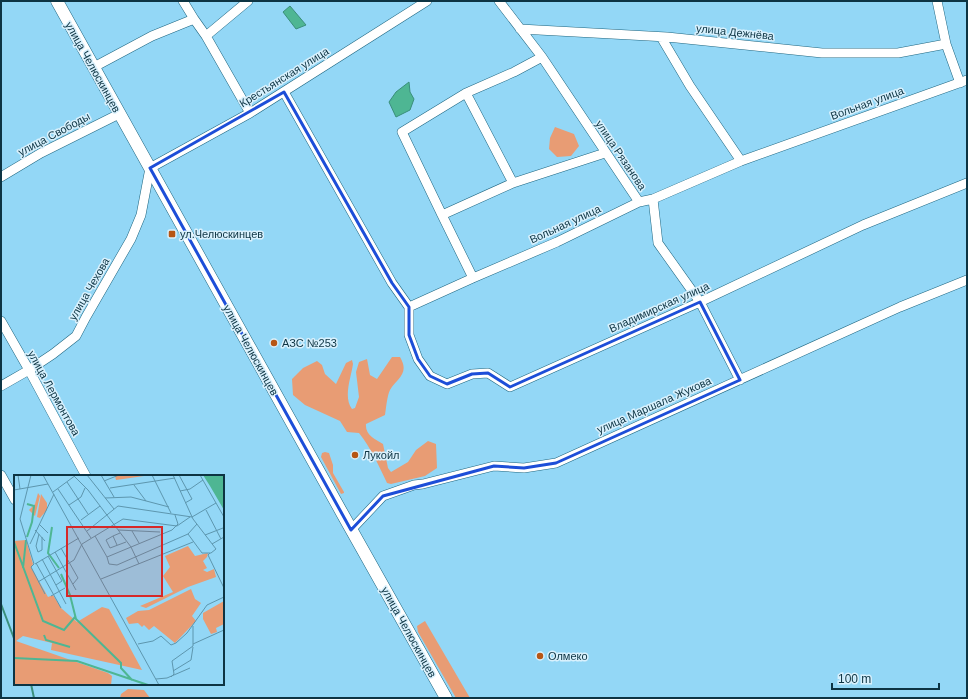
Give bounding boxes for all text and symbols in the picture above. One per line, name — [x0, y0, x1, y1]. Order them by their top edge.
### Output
street label: улица Челюскинцев — [63, 20, 123, 115]
street label: улица Дежнёва — [696, 22, 775, 42]
street label: Крестьянская улица — [237, 44, 332, 109]
street label: Вольная улица — [829, 84, 906, 122]
street label: улица Свободы — [16, 110, 92, 158]
street label: улица Рязанова — [593, 118, 649, 193]
street label: Вольная улица — [528, 202, 603, 246]
place label: ул.Челюскинцев — [180, 228, 263, 240]
marker: ул.Челюскинцев — [167, 229, 177, 239]
street label: улица Чехова — [66, 255, 112, 322]
street label: Владимирская улица — [607, 279, 712, 334]
street label: улица Челюскинцев — [221, 303, 281, 398]
place label: АЗС №253 — [282, 337, 337, 349]
marker: АЗС №253 — [269, 338, 279, 348]
street label: улица Лермонтова — [26, 348, 83, 438]
street label: улица Маршала Жукова — [595, 374, 714, 436]
place label: Лукойл — [363, 449, 399, 461]
marker: Лукойл — [350, 450, 360, 460]
inset map — [14, 475, 224, 685]
street label: улица Челюскинцев — [379, 585, 439, 680]
place label: Олмеко — [548, 650, 588, 662]
marker: Олмеко — [535, 651, 545, 661]
scale bar — [832, 665, 939, 691]
text: 100 m — [838, 672, 871, 686]

